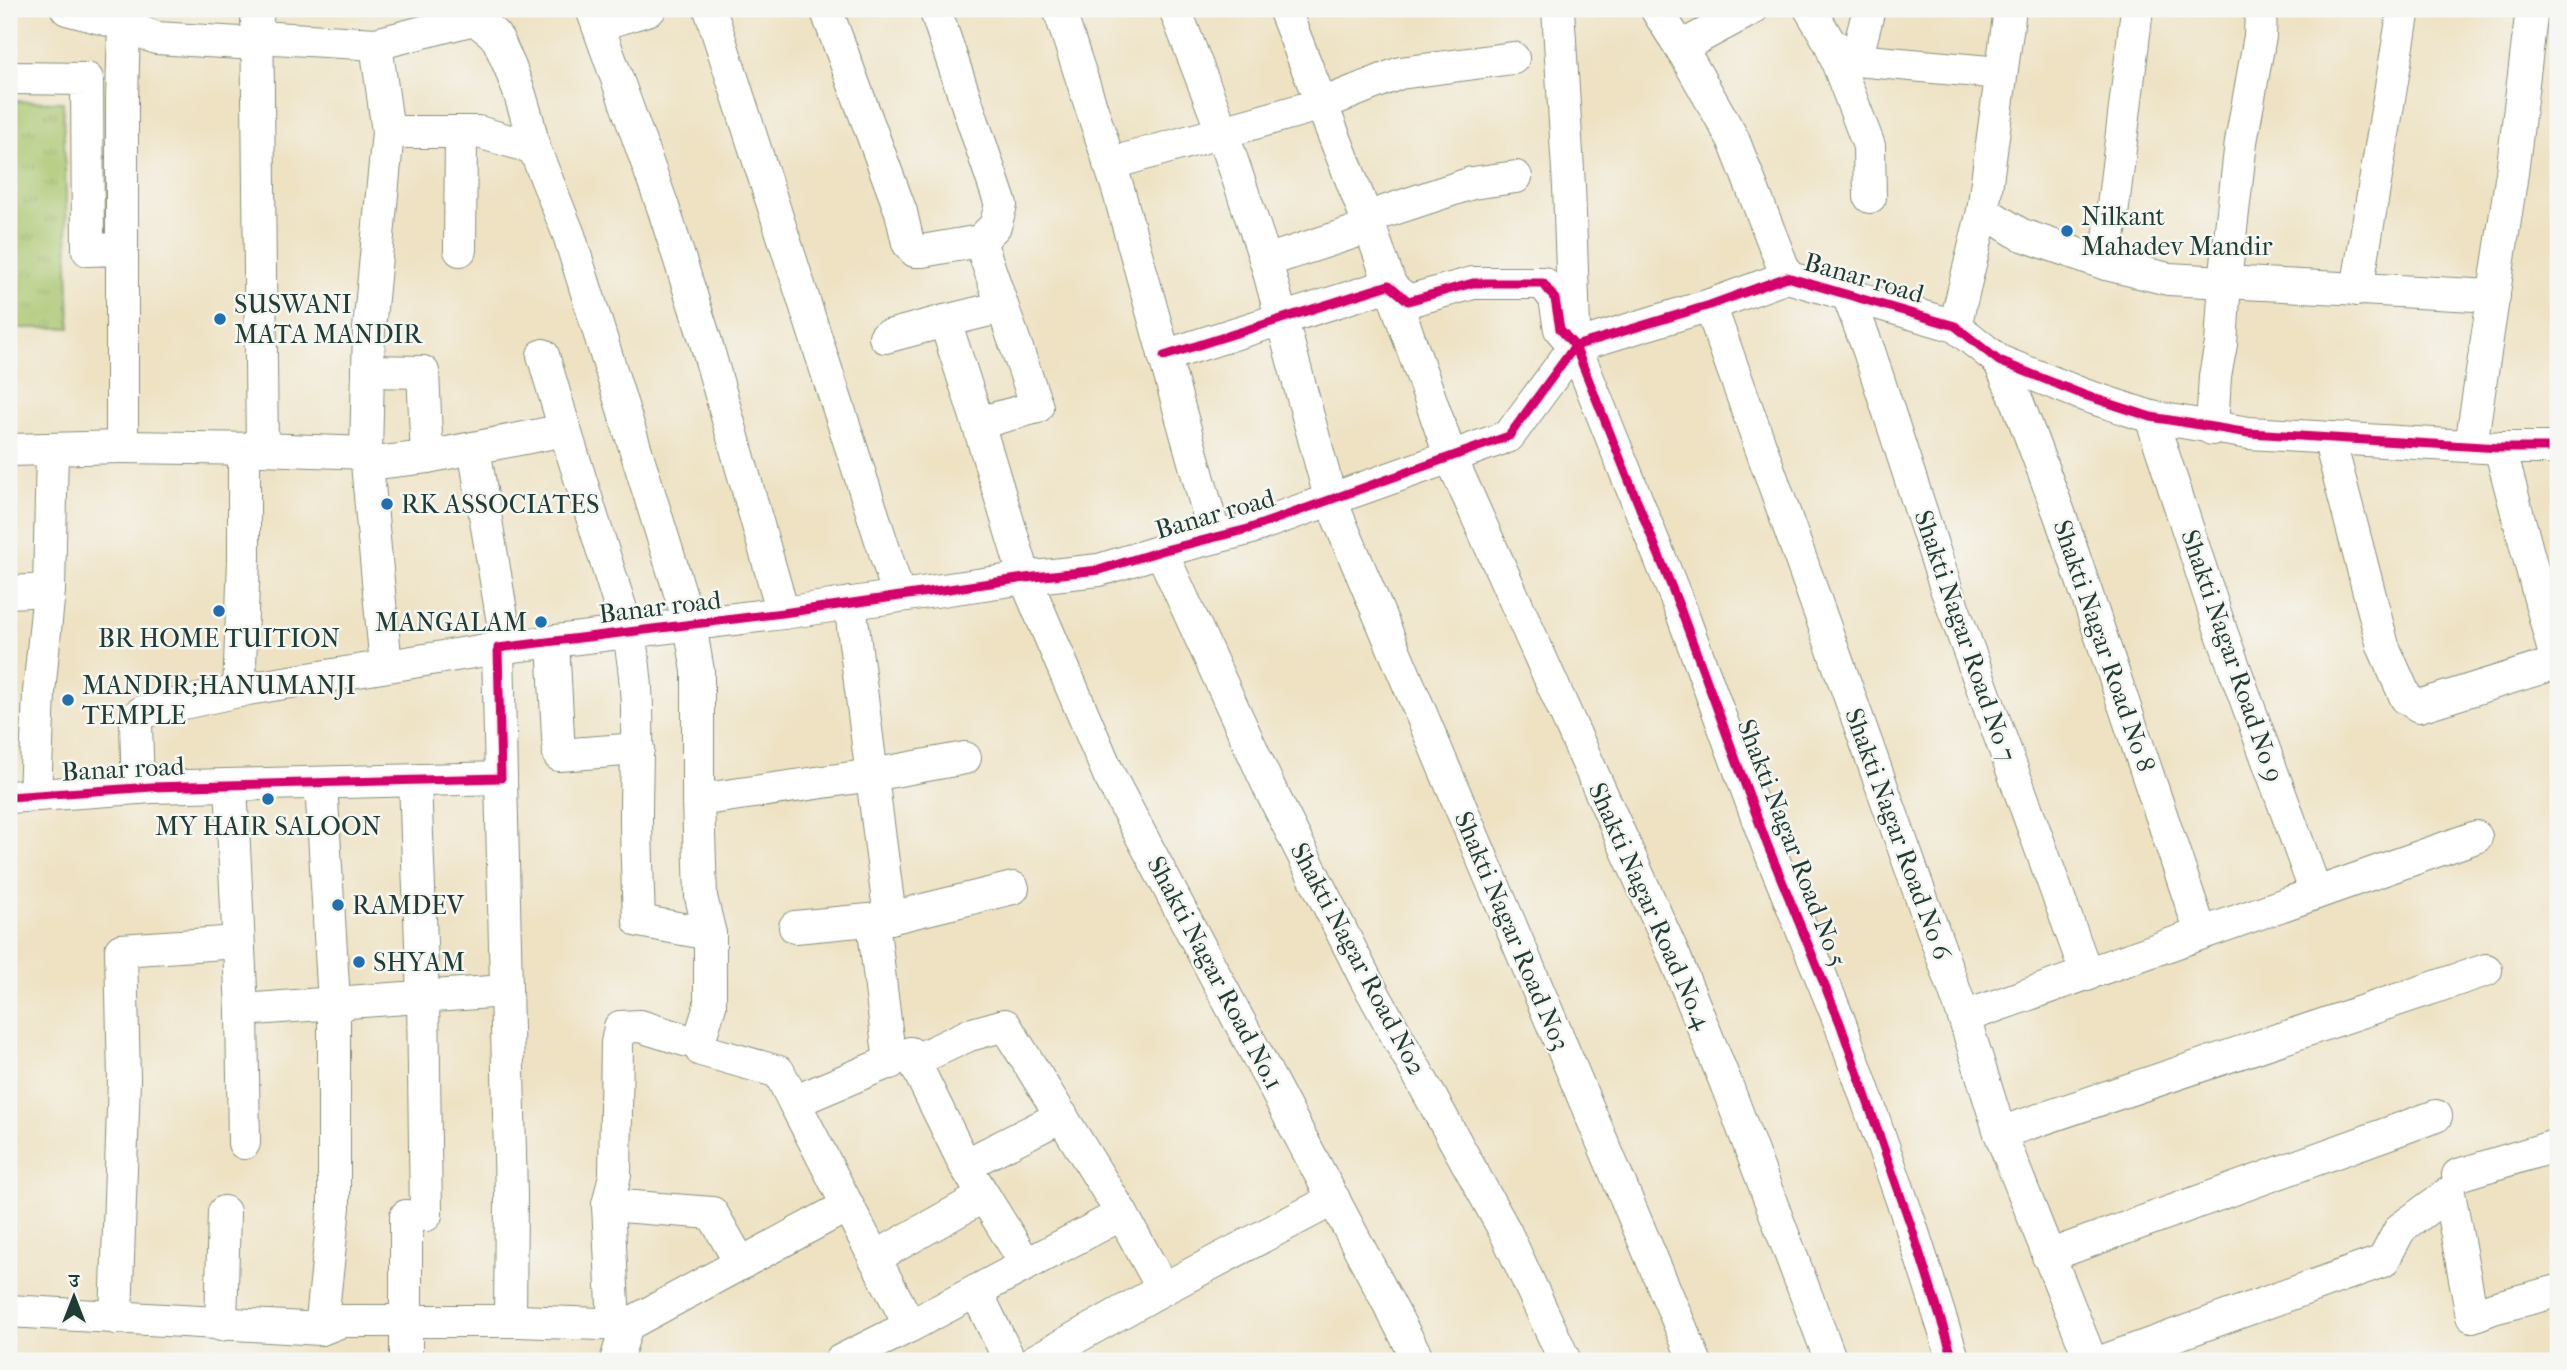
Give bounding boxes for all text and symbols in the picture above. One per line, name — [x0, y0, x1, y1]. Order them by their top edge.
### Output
place label: Nilkant Mahadev Mandir — [2081, 201, 2273, 262]
marker: Nilkant Mahadev Mandir — [2059, 223, 2075, 239]
street label: Banar road — [1801, 246, 1928, 310]
place label: SUSWANI MATA MANDIR — [234, 289, 423, 350]
marker: SUSWANI MATA MANDIR — [212, 311, 228, 327]
street label: Banar road — [1152, 482, 1279, 546]
place label: RK ASSOCIATES — [401, 489, 599, 520]
marker: RK ASSOCIATES — [379, 496, 395, 512]
street label: Shakti Nagar Road No 7 — [1907, 506, 2023, 766]
street label: Shakti Nagar Road No 8 — [2046, 516, 2162, 776]
street label: Shakti Nagar Road No 9 — [2174, 526, 2290, 786]
street label: Banar road — [597, 584, 724, 630]
marker: BR HOME TUITION — [211, 603, 227, 619]
place label: MANGALAM — [375, 607, 527, 638]
marker: MANGALAM — [533, 614, 549, 630]
place label: BR HOME TUITION — [98, 623, 340, 654]
place label: MANDIR;HANUMANJI TEMPLE — [82, 670, 356, 731]
marker: MANDIR;HANUMANJI TEMPLE — [60, 692, 76, 708]
street label: Shakti Nagar Road No 6 — [1838, 704, 1958, 965]
street label: Shakti Nagar Road No 5 — [1731, 715, 1853, 971]
street label: Banar road — [61, 750, 186, 788]
street label: Shakti Nagar Road No.4 — [1582, 778, 1719, 1035]
marker: MY HAIR SALOON — [260, 791, 276, 807]
street label: Shakti Nagar Road No3 — [1448, 807, 1576, 1055]
place label: MY HAIR SALOON — [155, 811, 381, 842]
street label: Shakti Nagar Road No2 — [1284, 837, 1432, 1081]
street label: Shakti Nagar Road No.1 — [1140, 851, 1290, 1095]
place label: RAMDEV — [352, 890, 465, 921]
marker: RAMDEV — [330, 897, 346, 913]
place label: SHYAM — [373, 947, 465, 978]
marker: SHYAM — [351, 954, 367, 970]
north arrow — [38, 1262, 108, 1332]
text: उ — [67, 1270, 80, 1292]

